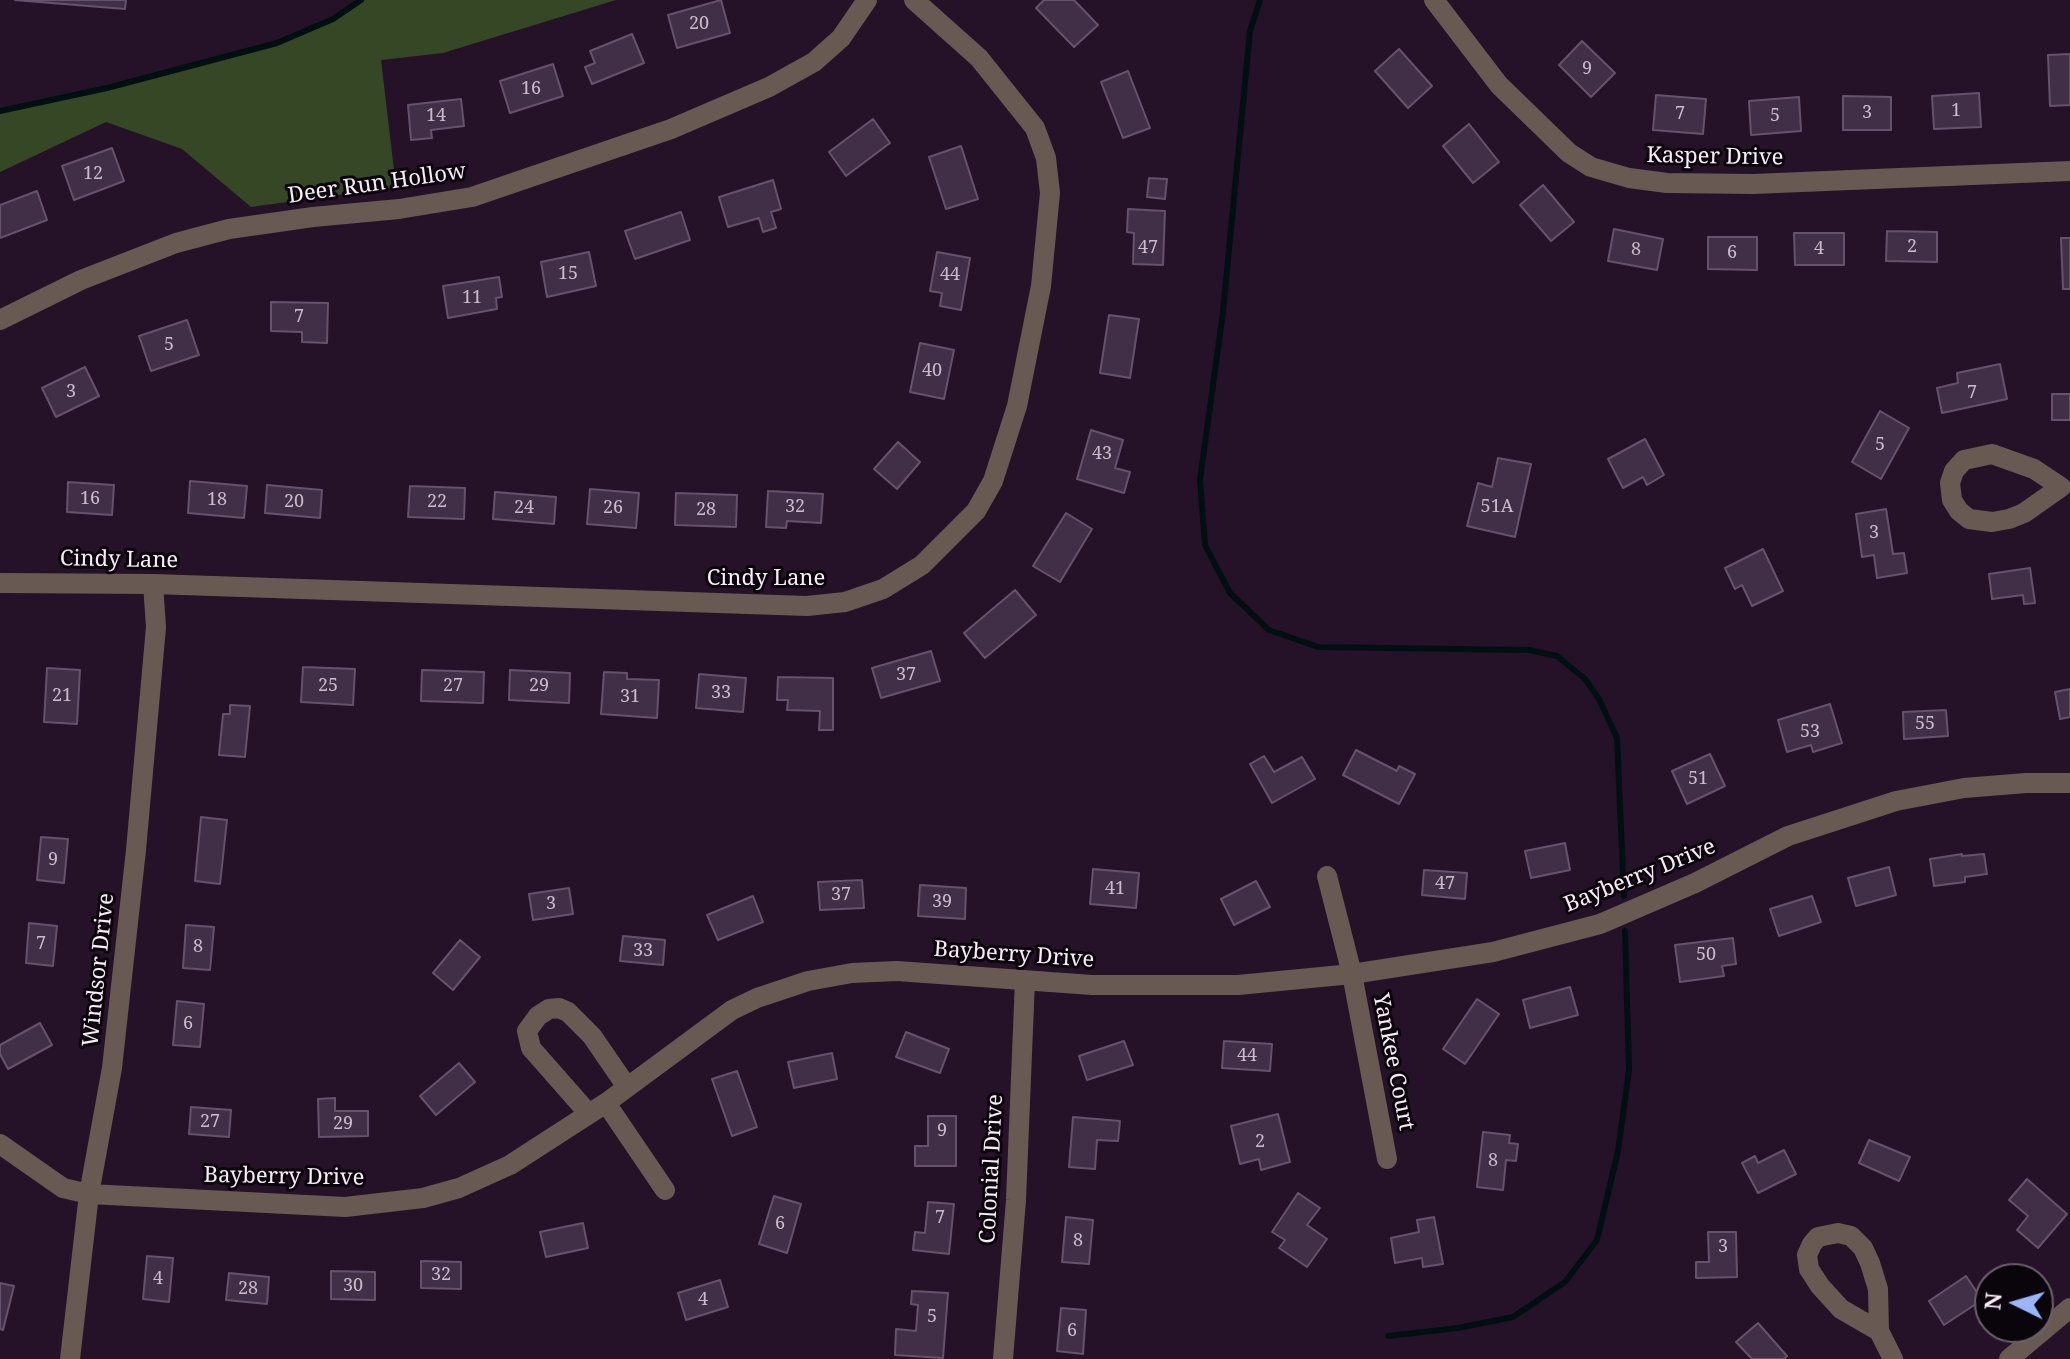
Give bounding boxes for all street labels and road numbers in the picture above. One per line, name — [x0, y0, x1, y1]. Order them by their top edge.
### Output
street label: Kasper Drive — [1646, 143, 1784, 171]
street label: Deer Run Hollow — [286, 158, 468, 210]
street label: Cindy Lane — [60, 546, 178, 574]
street label: Cindy Lane — [707, 566, 825, 592]
street label: Bayberry Drive — [1561, 834, 1719, 918]
street label: Windsor Drive — [78, 892, 120, 1048]
street label: Bayberry Drive — [933, 936, 1095, 974]
street label: Yankee Court — [1367, 991, 1419, 1133]
street label: Colonial Drive — [975, 1094, 1009, 1244]
street label: Bayberry Drive — [203, 1162, 365, 1192]

